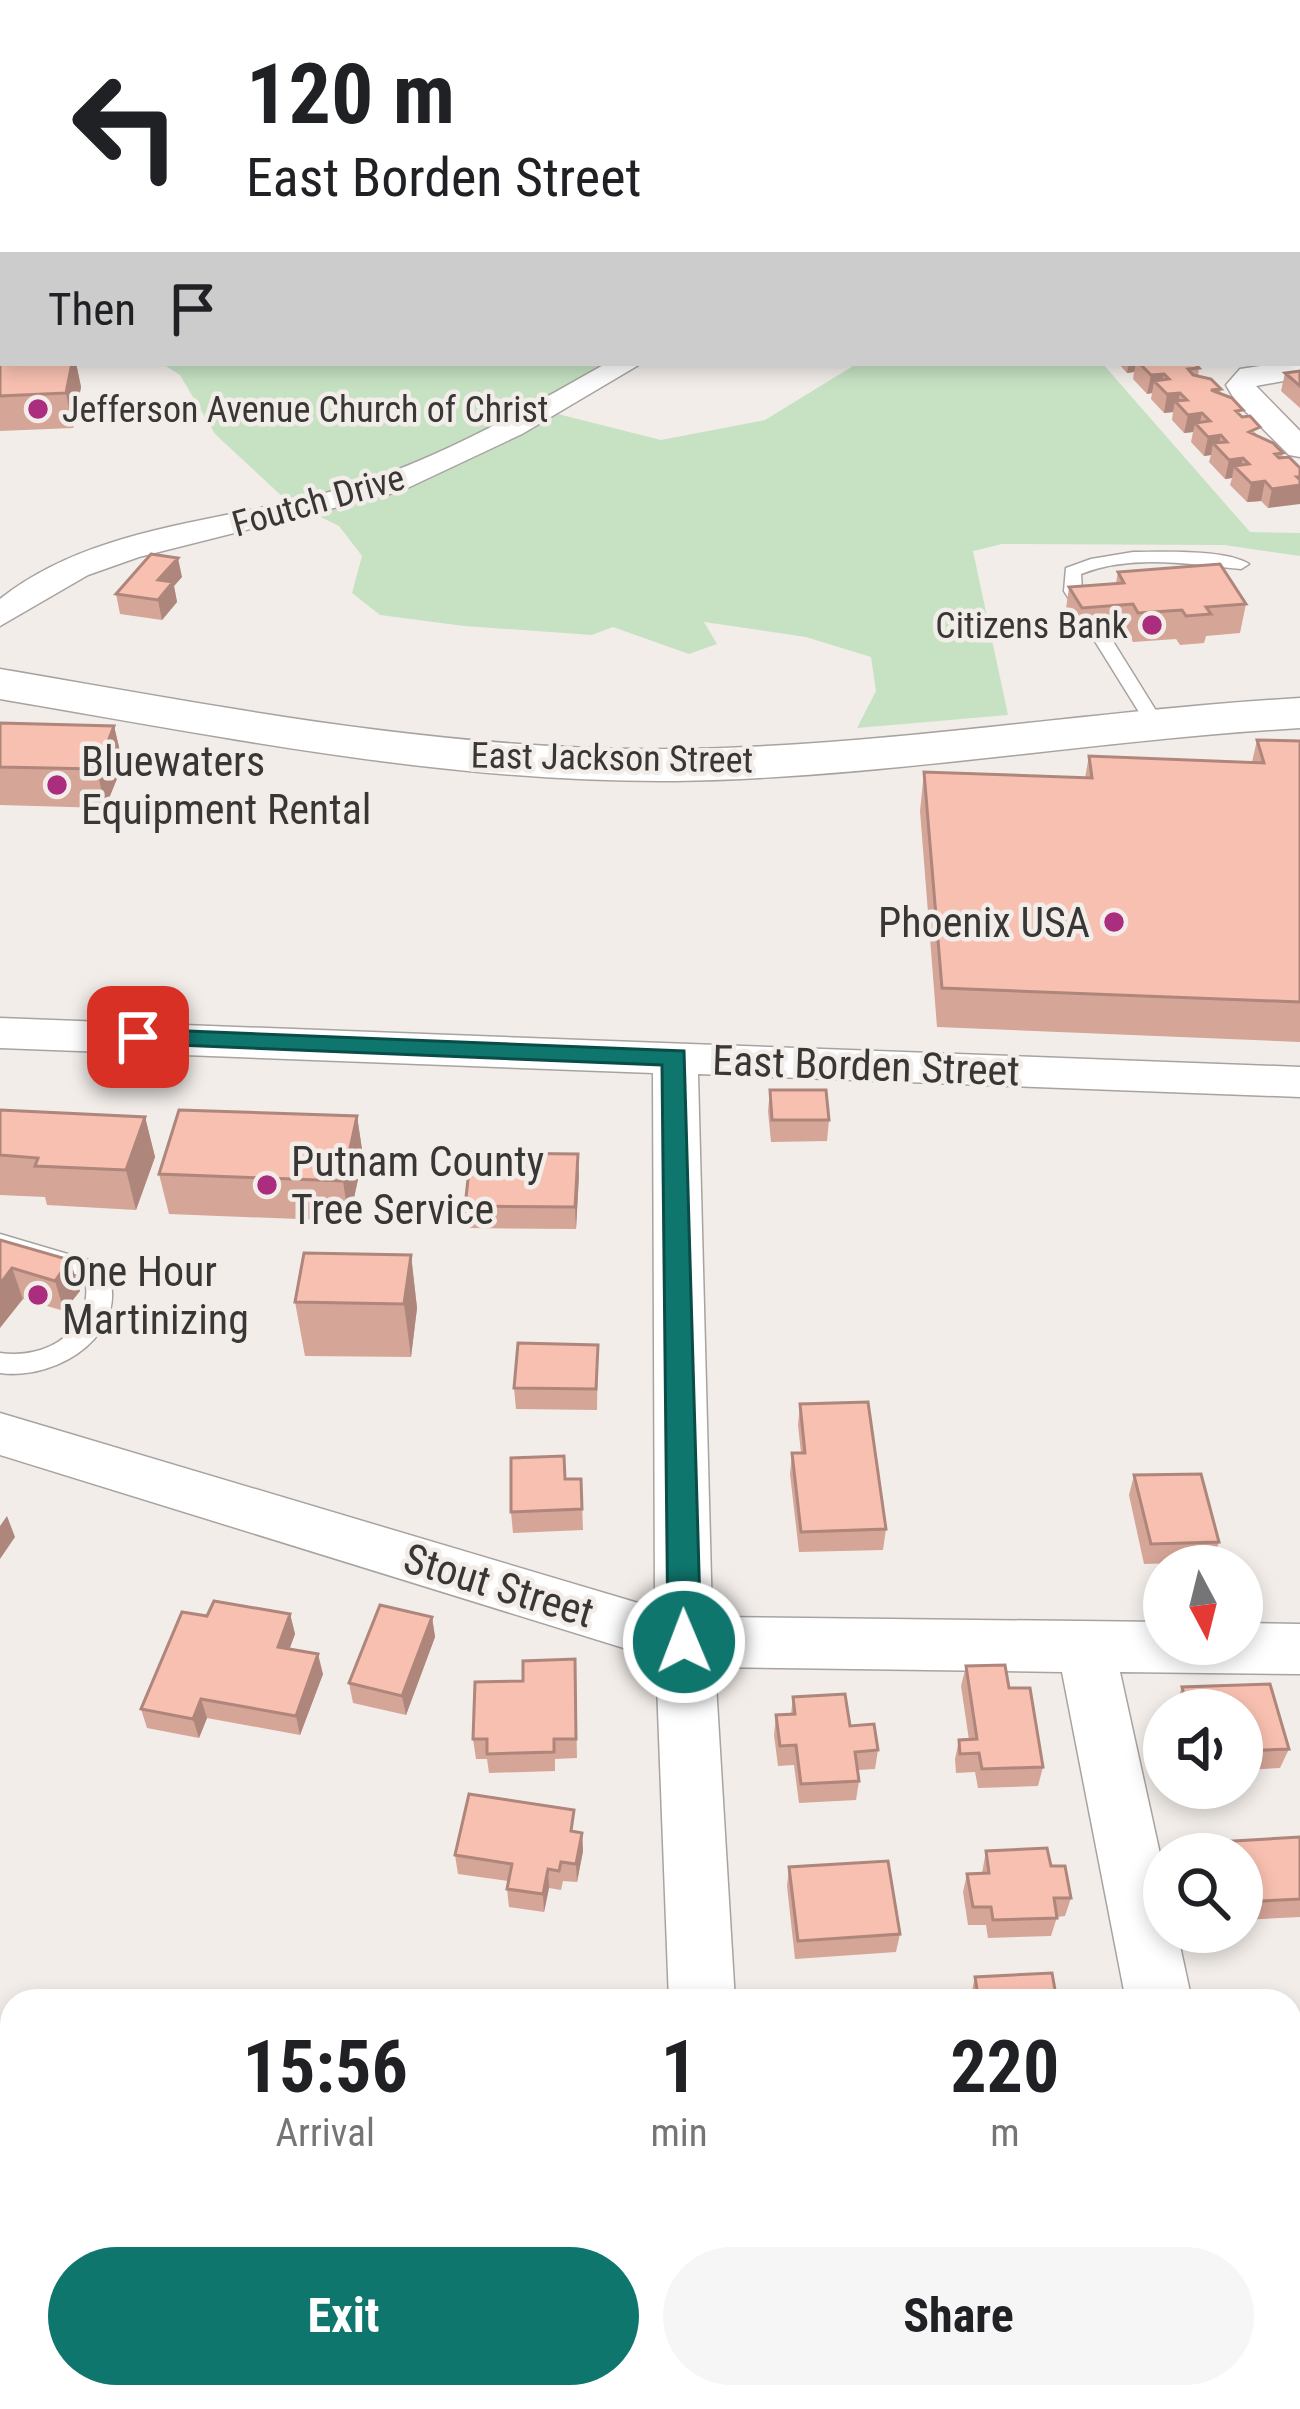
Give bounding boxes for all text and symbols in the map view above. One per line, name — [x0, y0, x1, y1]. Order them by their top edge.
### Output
text: 120 m — [246, 45, 455, 144]
icon: left — [48, 48, 204, 204]
text: East Borden Street — [246, 146, 641, 209]
icon: arrive — [160, 276, 226, 342]
text: Then — [48, 283, 136, 336]
place label: Jefferson Avenue Church of Christ — [62, 389, 549, 431]
marker: Jefferson Avenue Church of Christ — [25, 396, 51, 422]
street label: Foutch Drive — [227, 456, 409, 546]
place label: Citizens Bank — [935, 605, 1128, 647]
marker: Citizens Bank — [1139, 612, 1165, 638]
street label: East Jackson Street — [470, 735, 754, 781]
place label: Bluewaters Equipment Rental — [81, 737, 371, 834]
marker: Bluewaters Equipment Rental — [44, 772, 70, 798]
place label: Phoenix USA — [878, 898, 1090, 947]
marker: Phoenix USA — [1101, 909, 1127, 935]
pin — [87, 986, 189, 1088]
icon: arrive — [105, 1004, 171, 1070]
street label: East Borden Street — [711, 1036, 1021, 1095]
place label: Putnam County Tree Service — [291, 1137, 544, 1234]
marker: Putnam County Tree Service — [254, 1172, 280, 1198]
place label: One Hour Martinizing — [62, 1247, 249, 1344]
marker: One Hour Martinizing — [25, 1282, 51, 1308]
street label: Stout Street — [398, 1533, 600, 1638]
north arrow — [1143, 1545, 1263, 1665]
map controls — [1143, 1545, 1263, 1953]
position arrow — [621, 1579, 747, 1705]
button: sound — [1143, 1689, 1263, 1809]
button: search — [1143, 1833, 1263, 1953]
text: 15:56 — [243, 2025, 408, 2110]
text: 1 — [661, 2025, 697, 2110]
text: 220 — [950, 2025, 1059, 2110]
text: Arrival — [276, 2110, 375, 2156]
text: min — [650, 2110, 708, 2156]
text: m — [990, 2110, 1020, 2156]
button: Exit — [48, 2247, 639, 2385]
button: Share — [663, 2247, 1254, 2385]

